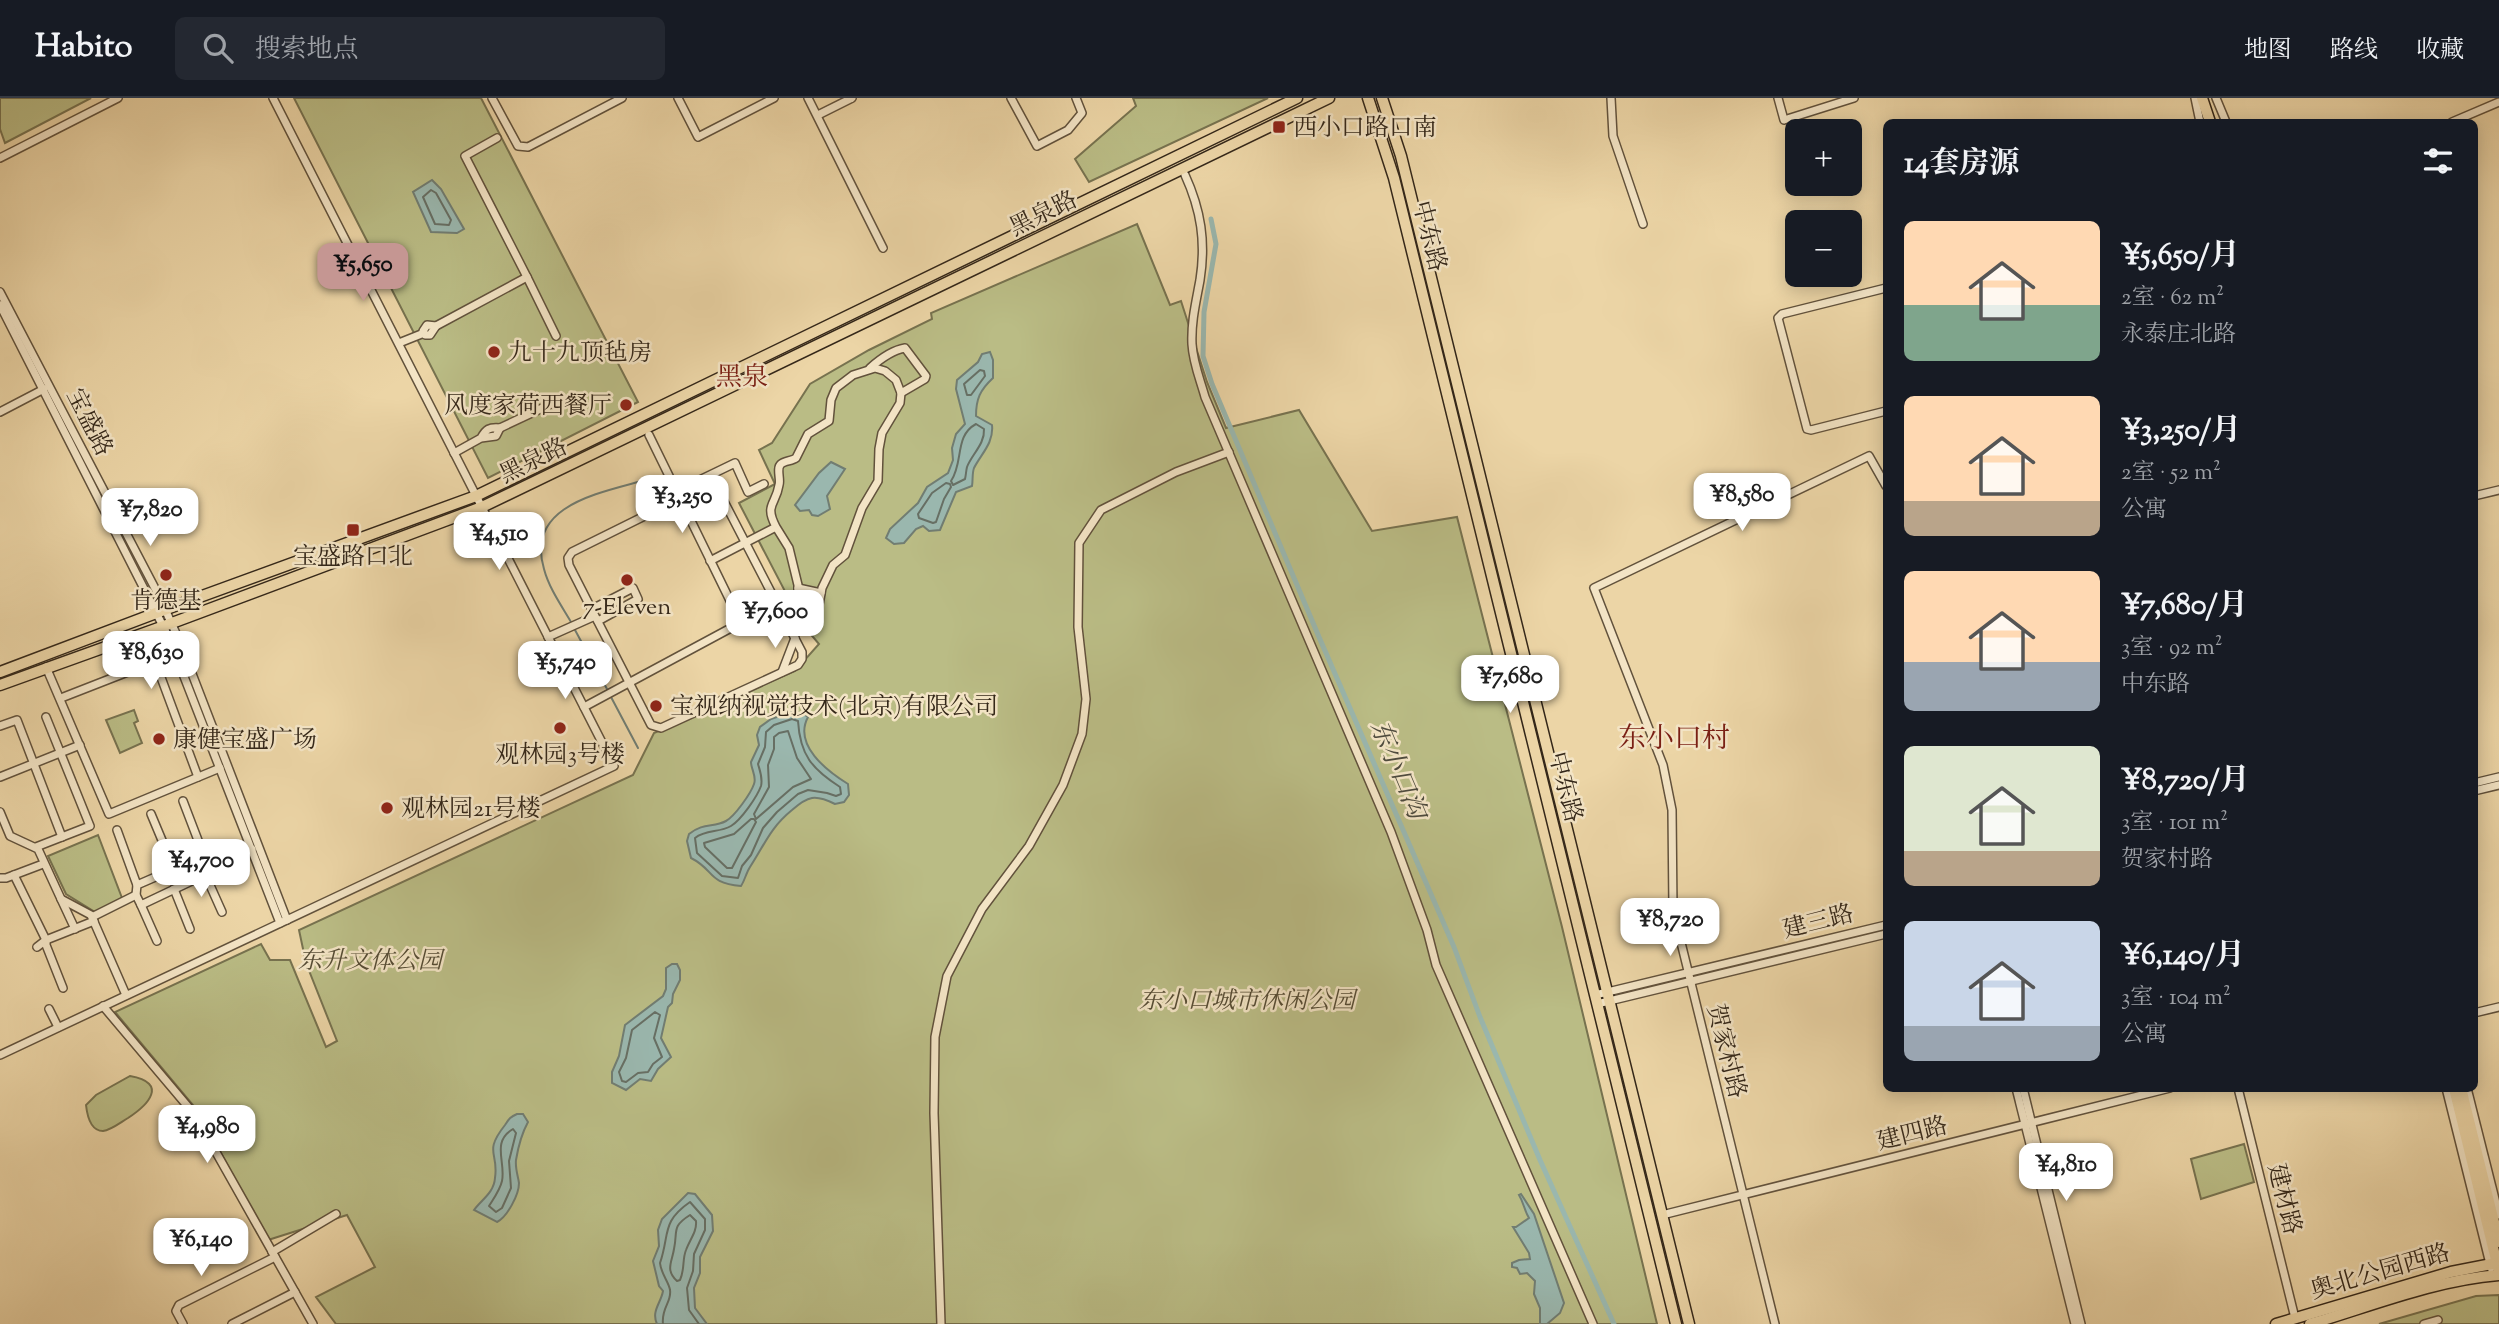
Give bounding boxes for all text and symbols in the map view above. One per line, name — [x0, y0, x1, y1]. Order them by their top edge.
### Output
search box — [175, 17, 665, 80]
text: Habito — [35, 24, 133, 72]
icon: search — [199, 29, 237, 67]
text: 搜索地点 — [255, 32, 359, 69]
text: 地图 — [2244, 34, 2292, 68]
text: 路线 — [2330, 34, 2378, 68]
text: 收藏 — [2416, 34, 2464, 68]
place label: 西小口路口南 — [1293, 112, 1437, 146]
marker: 西小口路口南 — [1271, 119, 1287, 135]
map controls — [1785, 119, 1862, 287]
button: + — [1785, 119, 1862, 196]
icon: filters — [2419, 142, 2457, 180]
text: 14套房源 — [1904, 143, 2019, 186]
street label: 黑泉路 — [1004, 184, 1084, 246]
street label: 中东路 — [1403, 197, 1453, 276]
button: − — [1785, 210, 1862, 287]
text: ¥5,650/月 — [2121, 235, 2240, 278]
pin: ¥5,650 — [306, 244, 420, 303]
text: ¥5,650 — [333, 249, 393, 282]
icon: home — [1960, 249, 2044, 333]
text: 2室 · 62 m² — [2121, 282, 2224, 315]
text: 永泰庄北路 — [2121, 319, 2236, 352]
place label: 九十九顶毡房 — [508, 337, 652, 371]
marker: 九十九顶毡房 — [486, 344, 502, 360]
district label: 黑泉 — [716, 360, 768, 397]
street label: 宝盛路 — [57, 383, 120, 463]
place label: 风度家荷西餐厅 — [444, 390, 612, 424]
marker: 风度家荷西餐厅 — [618, 397, 634, 413]
text: ¥3,250/月 — [2121, 410, 2241, 453]
icon: home — [1960, 424, 2044, 508]
street label: 黑泉路 — [494, 431, 574, 493]
text: 2室 · 52 m² — [2121, 457, 2221, 490]
pin: ¥8,580 — [1685, 474, 1799, 533]
pin: ¥3,250 — [625, 476, 739, 535]
text: ¥8,580 — [1710, 479, 1774, 512]
text: ¥3,250 — [652, 481, 712, 514]
pin: ¥7,820 — [93, 489, 207, 548]
text: ¥7,820 — [117, 494, 183, 527]
text: 公寓 — [2121, 494, 2167, 527]
pin: ¥4,510 — [442, 512, 556, 572]
text: ¥4,510 — [470, 518, 528, 551]
marker: 宝盛路口北 — [345, 522, 361, 538]
place label: 宝盛路口北 — [293, 541, 413, 575]
marker: 肯德基 — [158, 567, 174, 583]
marker: 7-Eleven — [619, 572, 635, 588]
place label: 肯德基 — [130, 585, 202, 619]
text: ¥7,680/月 — [2121, 585, 2248, 628]
pin: ¥7,600 — [718, 590, 832, 650]
place label: 7-Eleven — [583, 591, 671, 625]
text: ¥7,600 — [742, 596, 808, 629]
icon: home — [1960, 599, 2044, 683]
pin: ¥8,630 — [94, 632, 208, 691]
text: 3室 · 92 m² — [2121, 632, 2223, 665]
text: ¥8,630 — [118, 637, 184, 670]
pin: ¥5,740 — [508, 642, 622, 701]
text: ¥5,740 — [534, 647, 596, 680]
pin: ¥7,680 — [1453, 656, 1567, 715]
text: ¥7,680 — [1477, 661, 1543, 694]
text: 中东路 — [2121, 669, 2190, 702]
place label: 宝视纳视觉技术(北京)有限公司 — [670, 691, 998, 725]
marker: 宝视纳视觉技术(北京)有限公司 — [648, 698, 664, 714]
water label: 东小口沟 — [1359, 715, 1436, 829]
marker: 观林园3号楼 — [552, 720, 568, 736]
district label: 东小口村 — [1618, 720, 1730, 760]
place label: 康健宝盛广场 — [173, 724, 317, 758]
marker: 康健宝盛广场 — [151, 731, 167, 747]
place label: 观林园3号楼 — [495, 739, 625, 773]
street label: 中东路 — [1539, 748, 1589, 827]
text: ¥8,720/月 — [2121, 760, 2250, 803]
icon: home — [1960, 774, 2044, 858]
place label: 观林园21号楼 — [401, 793, 540, 827]
marker: 观林园21号楼 — [379, 800, 395, 816]
text: 3室 · 101 m² — [2121, 807, 2228, 840]
pin: ¥4,700 — [144, 840, 258, 899]
text: 贺家村路 — [2121, 844, 2213, 877]
text: ¥4,700 — [168, 845, 234, 878]
pin: ¥8,720 — [1613, 898, 1727, 958]
street label: 建三路 — [1779, 898, 1858, 948]
text: ¥8,720 — [1636, 904, 1704, 937]
text: ¥6,140/月 — [2121, 935, 2245, 978]
park label: 东升文体公园 — [298, 945, 446, 979]
icon: home — [1960, 949, 2044, 1033]
text: 3室 · 104 m² — [2121, 982, 2231, 1015]
park label: 东小口城市休闲公园 — [1139, 985, 1359, 1019]
street label: 贺家村路 — [1697, 1001, 1753, 1102]
text: 公寓 — [2121, 1019, 2167, 1052]
pin: ¥4,980 — [150, 1105, 264, 1165]
street label: 建四路 — [1873, 1110, 1952, 1160]
text: ¥4,980 — [174, 1111, 240, 1144]
pin: ¥4,810 — [2009, 1144, 2123, 1203]
text: ¥4,810 — [2035, 1149, 2097, 1182]
street label: 建材路 — [2258, 1160, 2308, 1239]
pin: ¥6,140 — [144, 1218, 258, 1278]
text: ¥6,140 — [169, 1224, 233, 1257]
street label: 奥北公园西路 — [2307, 1237, 2454, 1309]

